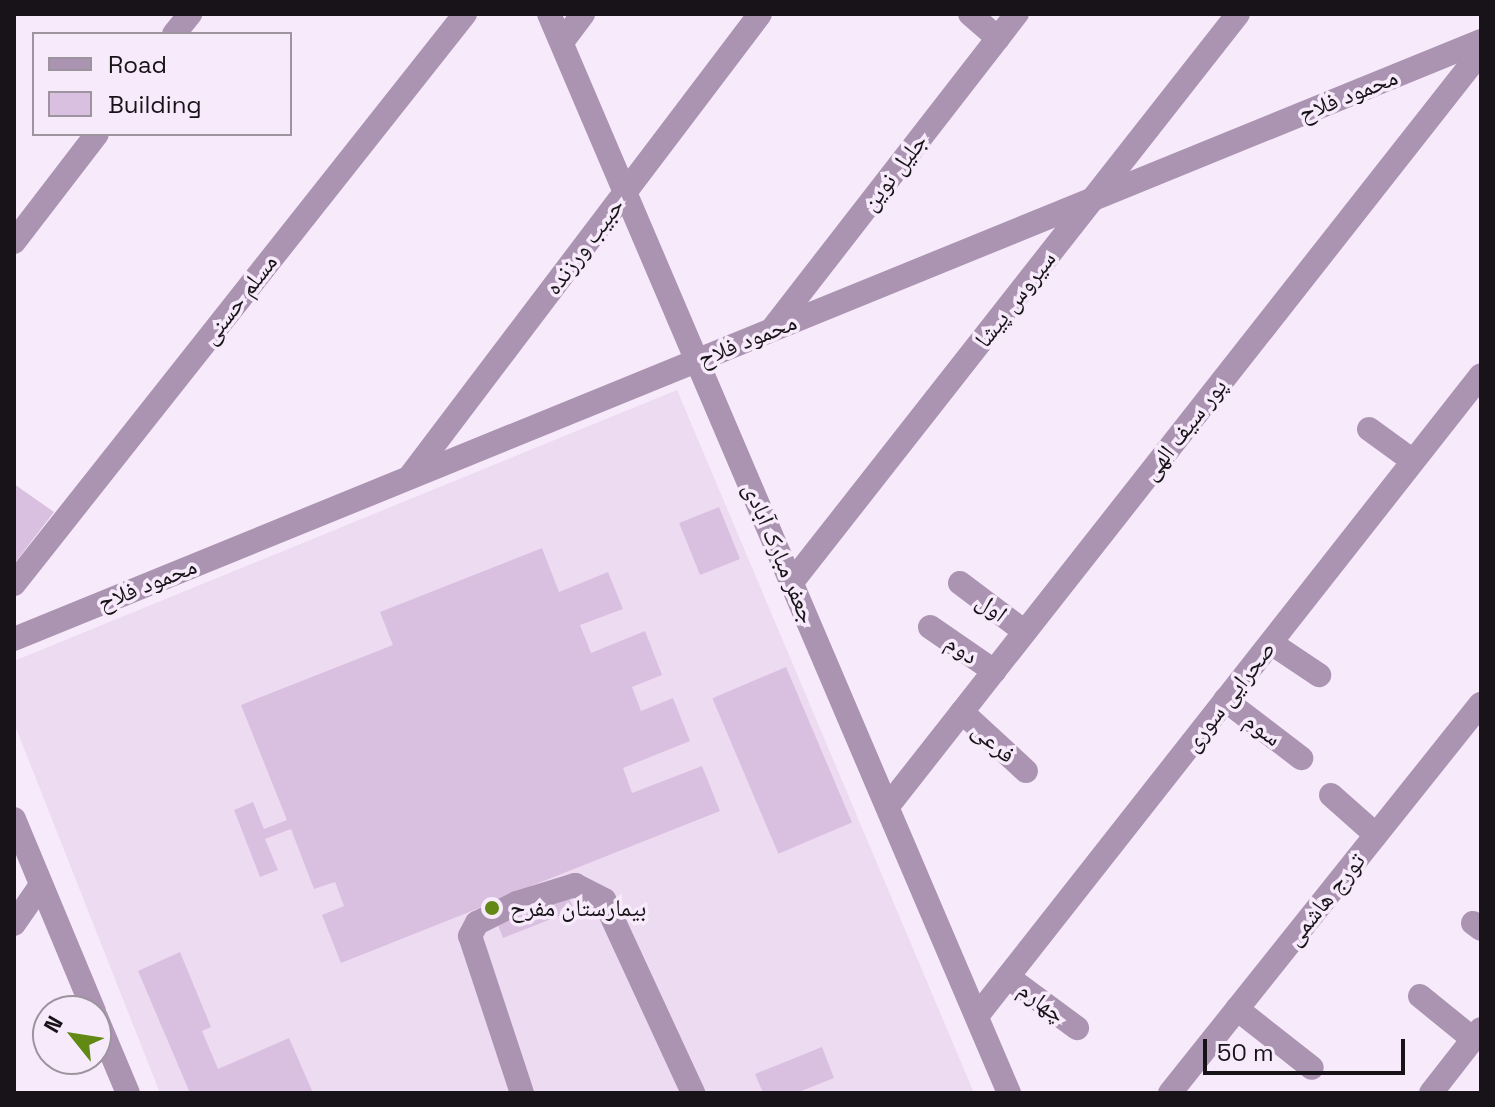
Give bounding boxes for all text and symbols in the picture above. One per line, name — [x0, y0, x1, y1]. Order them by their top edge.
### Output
legend — [32, 32, 292, 136]
text: Road — [108, 49, 167, 80]
street label: محمود فلاح — [1294, 62, 1402, 128]
text: Building — [108, 89, 202, 120]
street label: جلیل نوین — [855, 128, 933, 216]
street label: حبیب ورزنده — [538, 192, 630, 300]
street label: سیروس پیشا — [968, 245, 1062, 353]
street label: مسلم حسنی — [195, 248, 283, 350]
street label: محمود فلاح — [693, 307, 801, 373]
street label: پور سیف الهی — [1135, 372, 1233, 486]
street label: جعفر مبارک آبادی — [737, 478, 823, 628]
street label: محمود فلاح — [93, 551, 201, 617]
street label: اول — [971, 586, 1013, 628]
street label: دوم — [940, 628, 984, 670]
street label: صحرایی سوری — [1177, 635, 1281, 757]
street label: سوم — [1239, 706, 1287, 752]
street label: فرعی — [966, 715, 1022, 769]
street label: تورج هاشمی — [1279, 847, 1371, 951]
place label: بیمارستان مفرح — [510, 894, 646, 922]
marker: بیمارستان مفرح — [481, 897, 503, 919]
street label: چهارم — [1013, 975, 1071, 1029]
north arrow — [32, 995, 112, 1075]
text: N — [37, 1011, 69, 1037]
scale bar — [1207, 1023, 1409, 1073]
text: 50 m — [1217, 1037, 1274, 1068]

